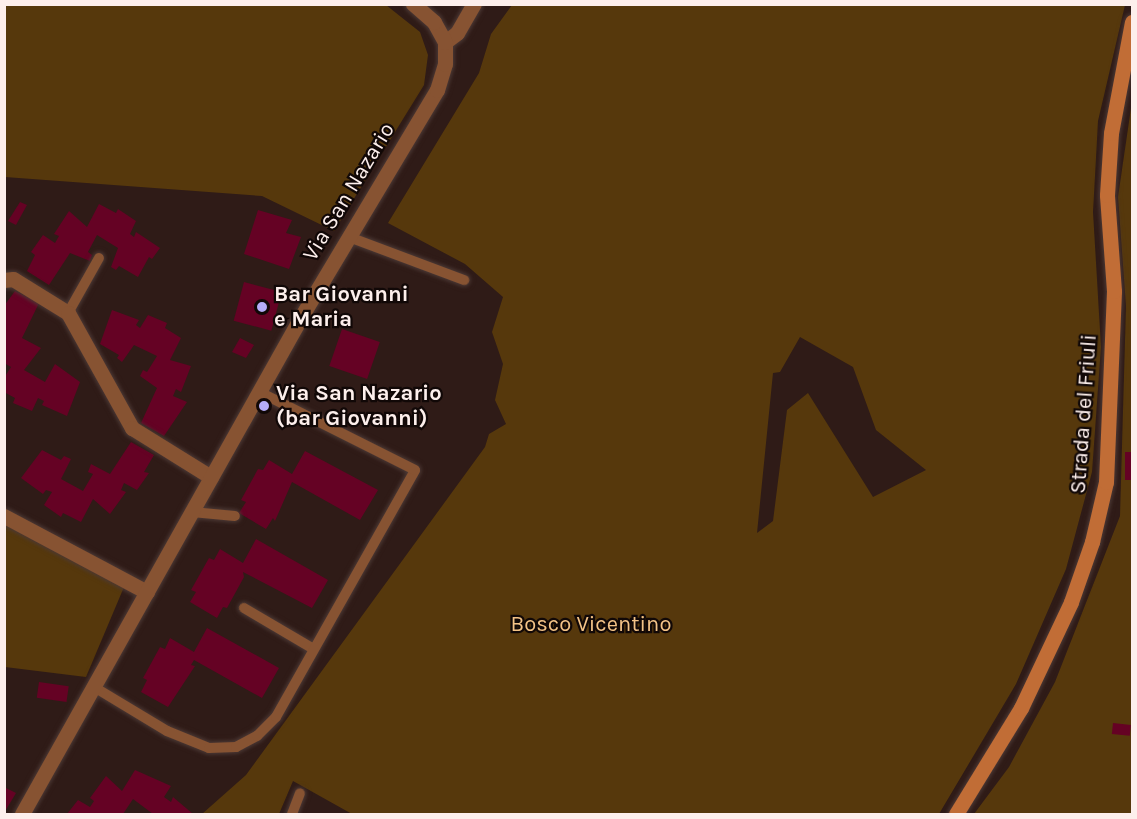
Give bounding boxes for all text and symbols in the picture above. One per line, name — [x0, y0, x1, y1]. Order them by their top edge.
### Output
street label: Via San Nazario — [297, 118, 401, 266]
place label: Bar Giovanni e Maria — [274, 281, 409, 332]
marker: Bar Giovanni e Maria — [255, 300, 269, 314]
street label: Strada del Friuli — [1065, 333, 1103, 495]
place label: Via San Nazario (bar Giovanni) — [276, 380, 442, 432]
marker: Via San Nazario (bar Giovanni) — [257, 399, 271, 413]
park label: Bosco Vicentino — [511, 612, 671, 638]

